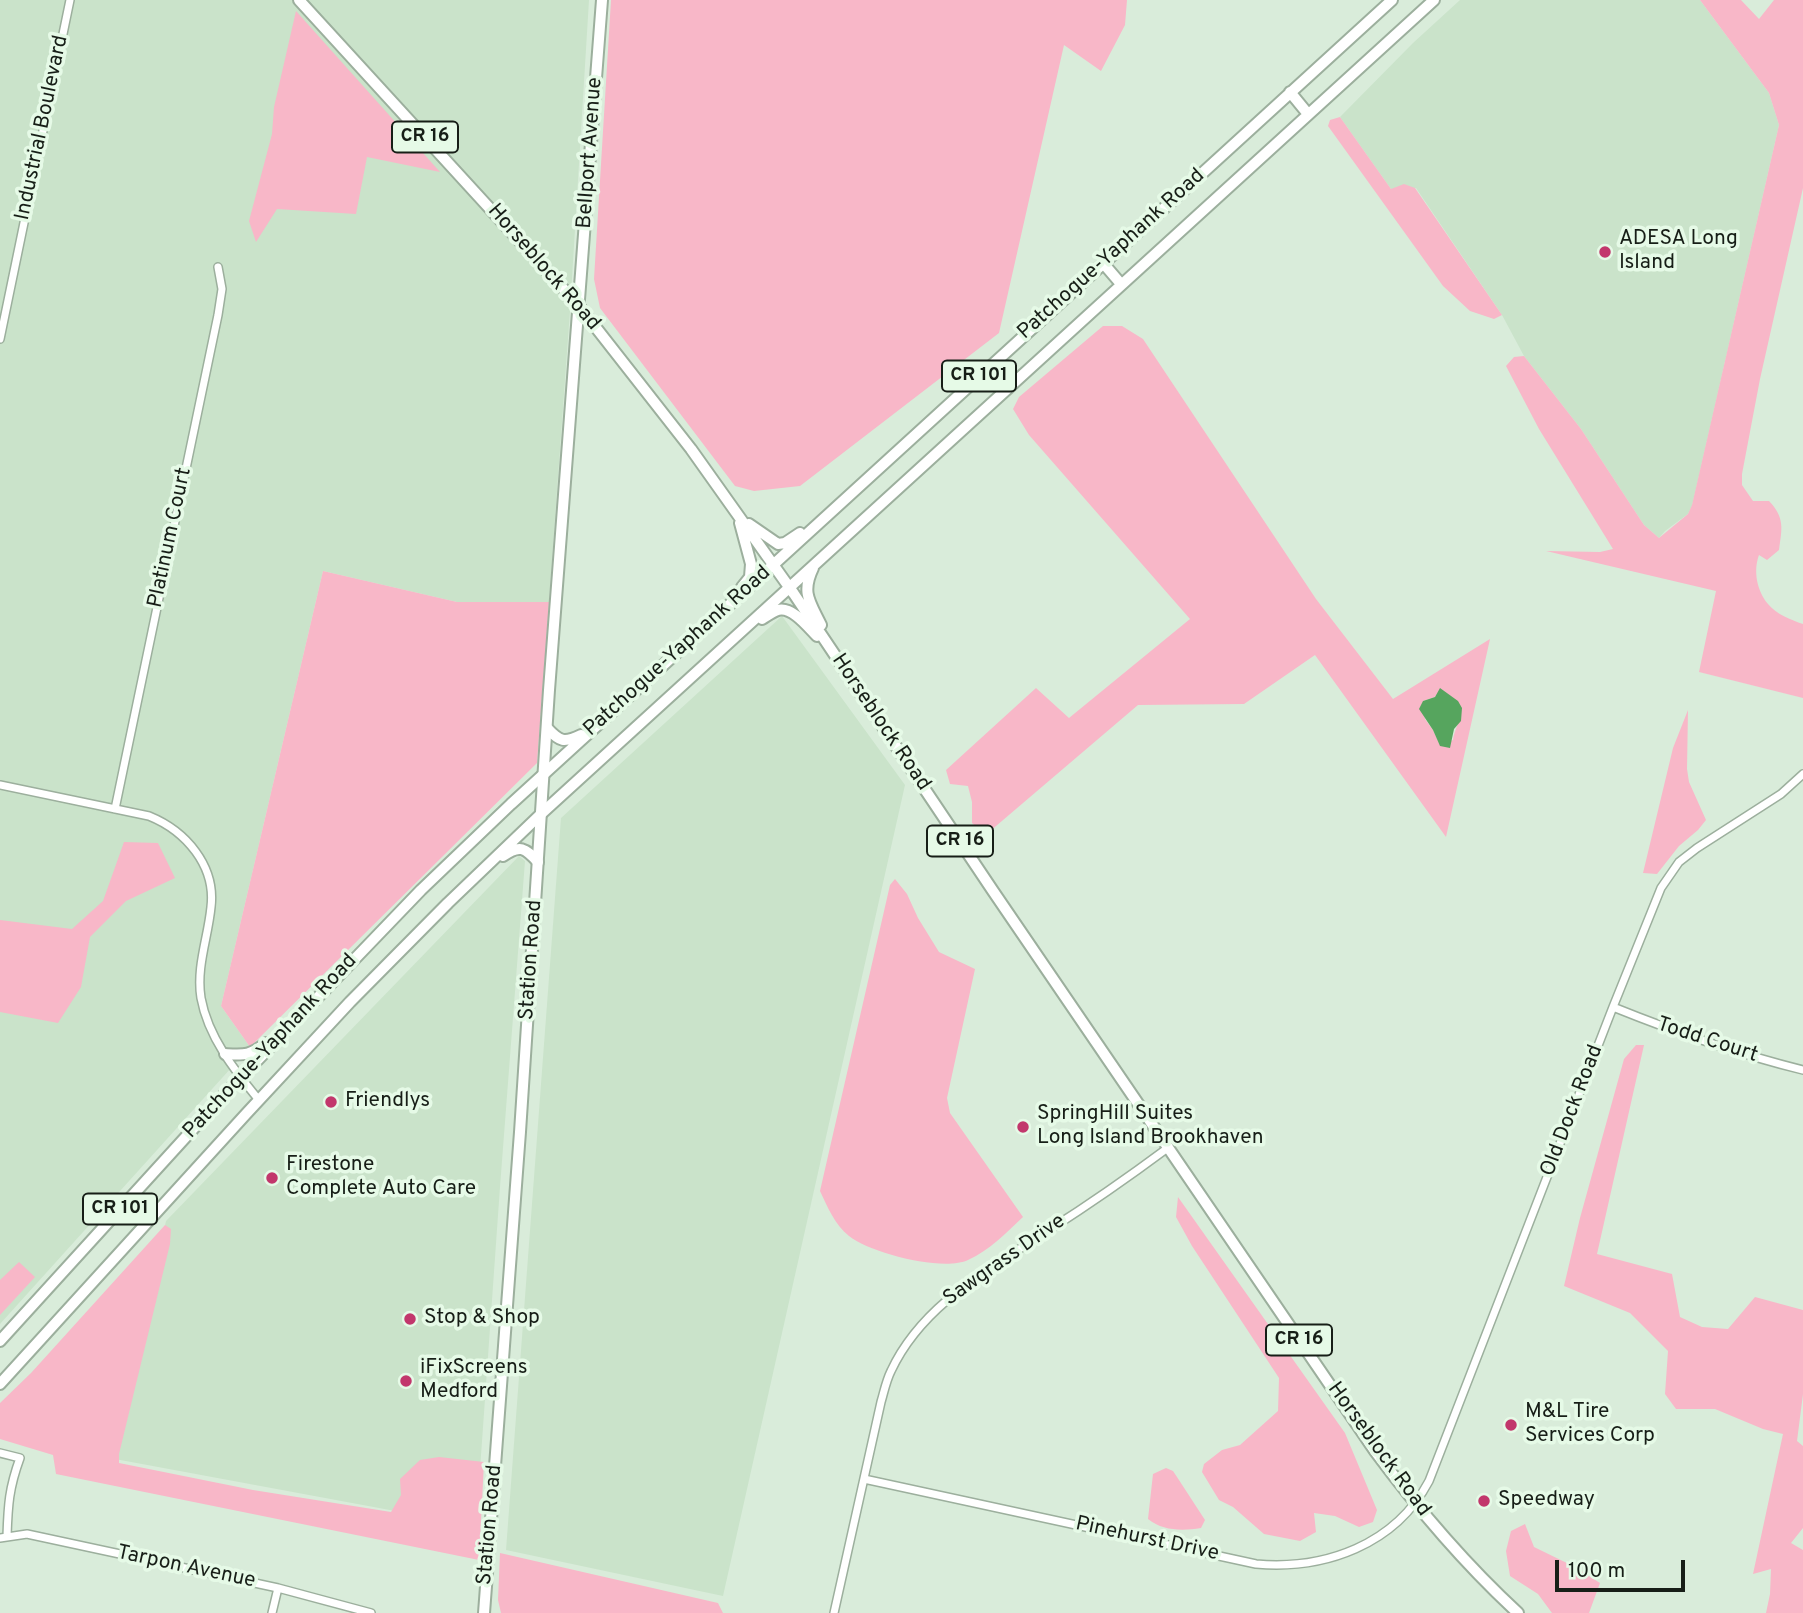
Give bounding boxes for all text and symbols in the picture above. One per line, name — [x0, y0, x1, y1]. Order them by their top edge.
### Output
street label: Industrial Boulevard — [11, 33, 75, 223]
street label: Bellport Avenue — [573, 76, 609, 230]
road number: CR 16 — [392, 122, 458, 153]
street label: Patchogue-Yaphank Road — [1013, 164, 1211, 346]
street label: Horseblock Road — [481, 199, 605, 337]
place label: ADESA Long Island — [1619, 227, 1738, 277]
marker: ADESA Long Island — [1597, 244, 1613, 260]
road number: CR 101 — [942, 360, 1016, 392]
street label: Platinum Court — [144, 466, 198, 610]
street label: Patchogue-Yaphank Road — [579, 561, 777, 743]
street label: Horseblock Road — [825, 650, 935, 796]
road number: CR 16 — [927, 826, 993, 856]
street label: Station Road — [515, 899, 549, 1021]
street label: Patchogue-Yaphank Road — [179, 949, 363, 1145]
street label: Todd Court — [1653, 1013, 1761, 1069]
street label: Old Dock Road — [1536, 1042, 1610, 1180]
place label: Friendlys — [345, 1089, 430, 1115]
marker: Friendlys — [323, 1094, 339, 1110]
place label: SpringHill Suites Long Island Brookhaven — [1037, 1102, 1264, 1152]
marker: SpringHill Suites Long Island Brookhaven — [1015, 1119, 1031, 1135]
place label: Firestone Complete Auto Care — [286, 1153, 476, 1203]
marker: Firestone Complete Auto Care — [264, 1170, 280, 1186]
road number: CR 101 — [83, 1194, 157, 1224]
street label: Sawgrass Drive — [939, 1210, 1071, 1312]
place label: Stop & Shop — [424, 1306, 540, 1332]
marker: Stop & Shop — [402, 1311, 418, 1327]
road number: CR 16 — [1266, 1324, 1332, 1356]
place label: iFixScreens Medford — [420, 1356, 528, 1406]
marker: iFixScreens Medford — [398, 1373, 414, 1389]
street label: Horseblock Road — [1321, 1378, 1435, 1522]
place label: M&L Tire Services Corp — [1525, 1400, 1655, 1450]
marker: M&L Tire Services Corp — [1503, 1417, 1519, 1433]
street label: Station Road — [473, 1464, 509, 1586]
place label: Speedway — [1498, 1488, 1595, 1514]
marker: Speedway — [1476, 1493, 1492, 1509]
street label: Pinehurst Drive — [1073, 1512, 1221, 1568]
street label: Tarpon Avenue — [114, 1541, 258, 1595]
scale bar — [1558, 1546, 1688, 1590]
text: 100 m — [1568, 1558, 1625, 1585]

